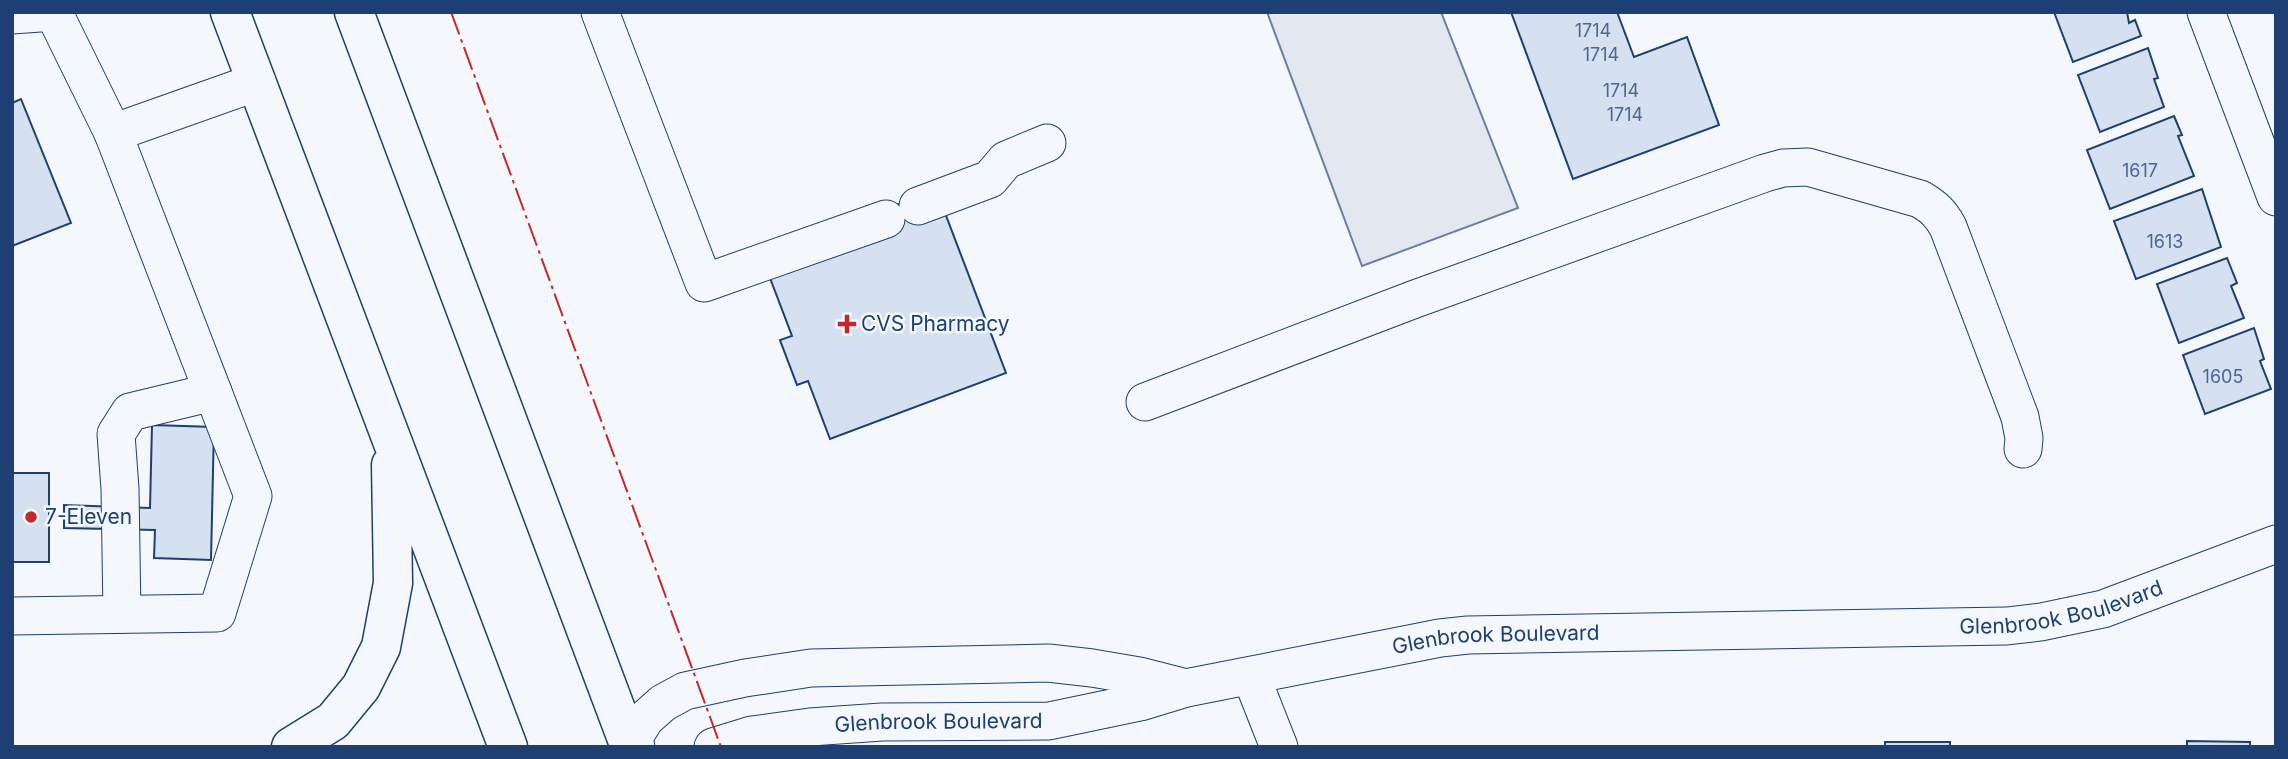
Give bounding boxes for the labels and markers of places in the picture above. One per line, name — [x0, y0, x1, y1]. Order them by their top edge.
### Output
place label: CVS Pharmacy — [861, 311, 1010, 336]
marker: CVS Pharmacy — [839, 316, 855, 332]
place label: 7-Eleven — [45, 504, 132, 529]
marker: 7-Eleven — [23, 509, 39, 525]

